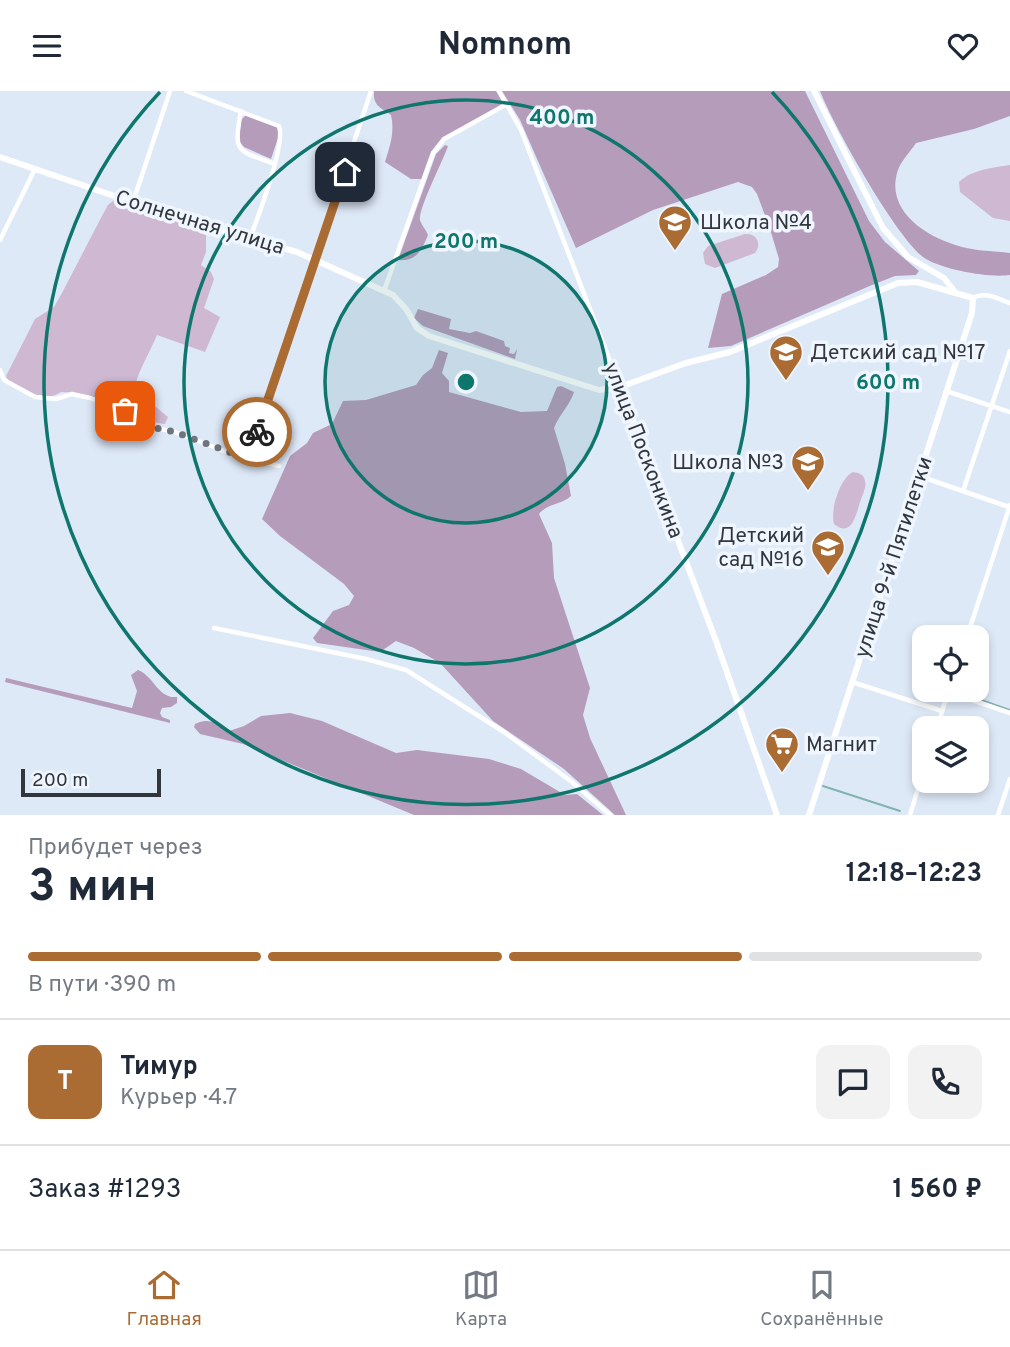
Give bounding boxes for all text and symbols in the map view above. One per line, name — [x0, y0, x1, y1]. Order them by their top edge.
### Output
text: Nomnom — [438, 26, 572, 66]
icon: menu — [28, 27, 66, 65]
icon: heart — [944, 27, 982, 65]
text: 400 m — [530, 105, 594, 132]
pin — [315, 142, 375, 202]
icon: home — [326, 153, 364, 191]
street label: Солнечная улица — [112, 185, 287, 262]
school or university icon: Школа №4 — [656, 203, 694, 252]
place label: Школа №4 — [700, 210, 812, 237]
text: 200 m — [434, 229, 498, 256]
school or university icon: Детский сад №17 — [767, 333, 805, 382]
place label: Детский сад №17 — [810, 340, 985, 367]
street label: улица Посконкина — [597, 359, 689, 542]
centre of rings — [454, 370, 478, 394]
text: 600 m — [856, 370, 920, 397]
pin — [95, 381, 155, 441]
icon: bag — [106, 392, 144, 430]
courier — [222, 397, 292, 467]
icon: bike — [238, 413, 276, 451]
school or university icon: Школа №3 — [789, 443, 827, 492]
place label: Школа №3 — [672, 450, 784, 477]
street label: улица 9-й Пятилетки — [849, 453, 940, 662]
place label: Детский сад №16 — [718, 523, 804, 574]
school or university icon: Детский сад №16 — [809, 528, 847, 577]
map controls — [912, 625, 989, 793]
button: locate — [912, 625, 989, 702]
button: layers — [912, 716, 989, 793]
supermarket icon: Магнит — [763, 725, 801, 774]
place label: Магнит — [806, 732, 877, 759]
scale bar — [21, 766, 161, 798]
text: 200 m — [32, 769, 88, 793]
text: Прибудет через — [28, 834, 203, 863]
text: 12:18–12:23 — [846, 858, 982, 891]
text: 3 мин — [28, 859, 157, 918]
text: В пути · 390 m — [28, 971, 176, 1000]
button: chat — [816, 1045, 890, 1119]
button: phone — [908, 1045, 982, 1119]
text: Тимур — [120, 1051, 198, 1084]
text: Т — [57, 1066, 73, 1099]
text: Курьер · 4.7 — [120, 1084, 237, 1113]
text: Заказ #1293 — [28, 1174, 181, 1207]
text: 1 560 ₽ — [893, 1174, 982, 1207]
tab: Главная — [127, 1266, 202, 1332]
tab: Карта — [455, 1266, 507, 1332]
tab: Сохранённые — [760, 1266, 883, 1332]

